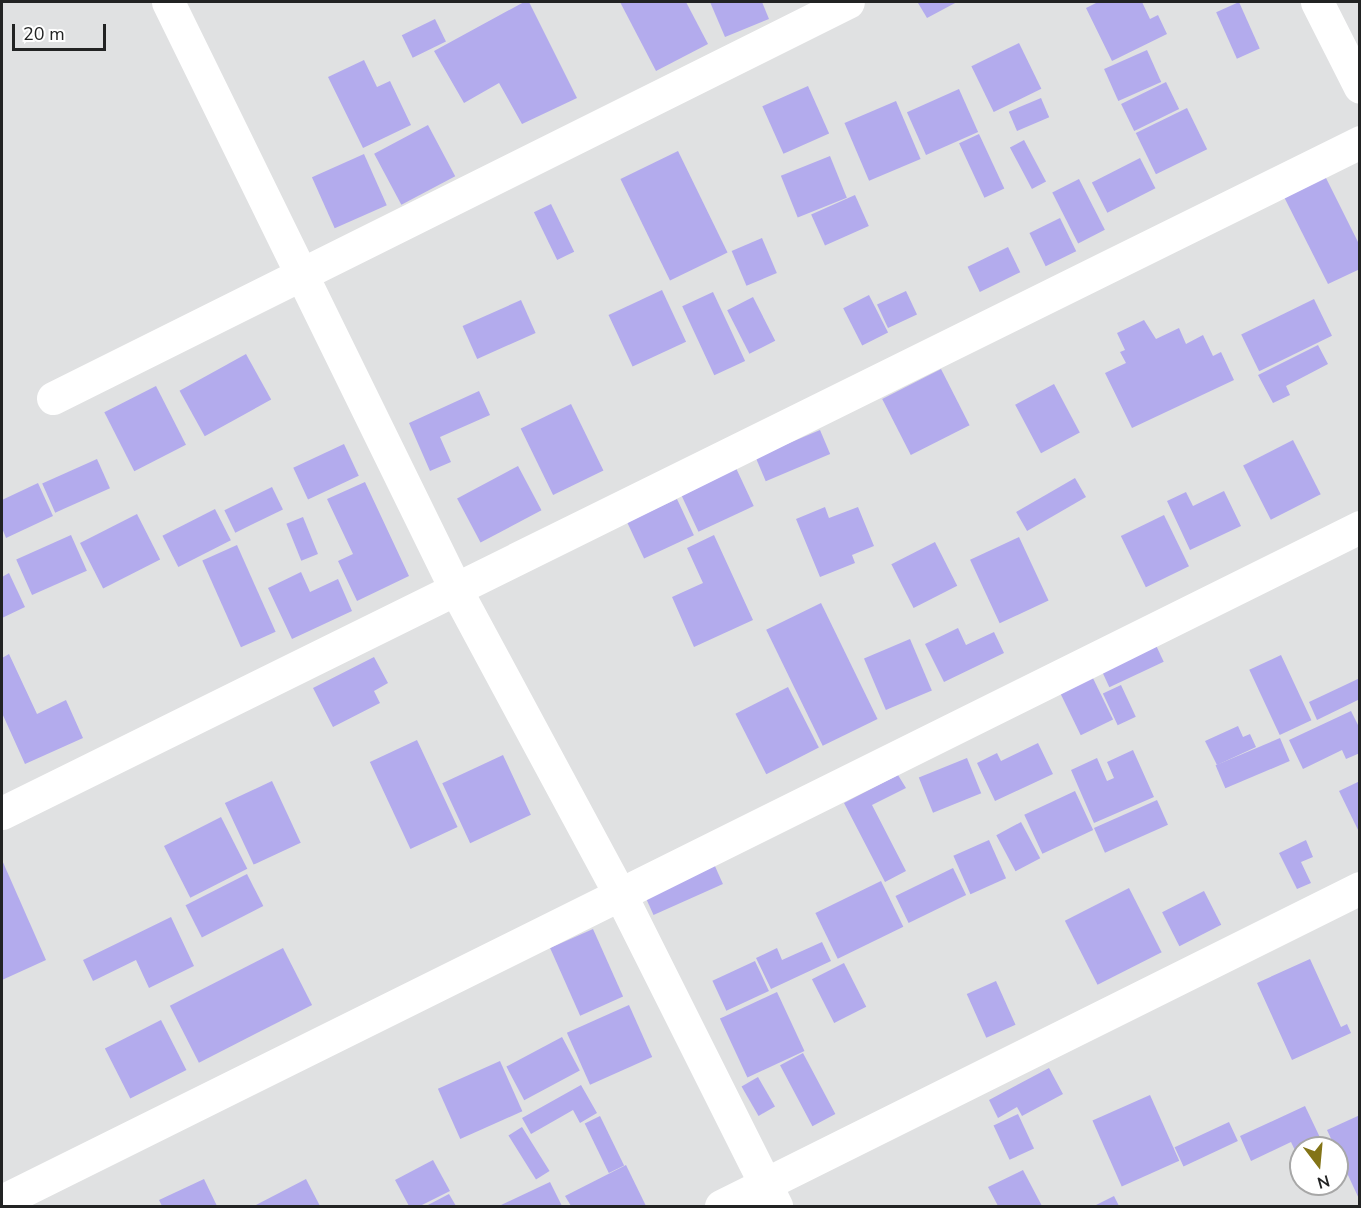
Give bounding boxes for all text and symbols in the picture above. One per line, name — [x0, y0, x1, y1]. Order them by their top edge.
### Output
scale bar — [15, 12, 110, 50]
text: 20 m — [23, 22, 65, 46]
north arrow — [1289, 1136, 1349, 1196]
text: N — [1315, 1169, 1332, 1194]

